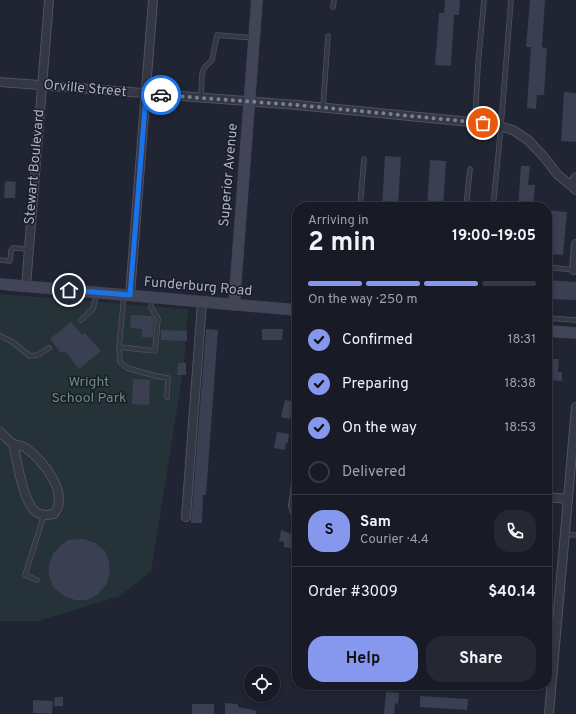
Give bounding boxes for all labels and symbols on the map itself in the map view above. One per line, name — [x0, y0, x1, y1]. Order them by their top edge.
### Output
courier — [141, 75, 181, 115]
street label: Orville Street — [43, 77, 127, 101]
pin — [466, 106, 500, 140]
street label: Stewart Boulevard — [21, 109, 49, 225]
street label: Superior Avenue — [216, 123, 242, 227]
pin — [52, 273, 86, 307]
street label: Funderburg Road — [143, 274, 253, 300]
park label: Wright School Park — [52, 374, 126, 407]

